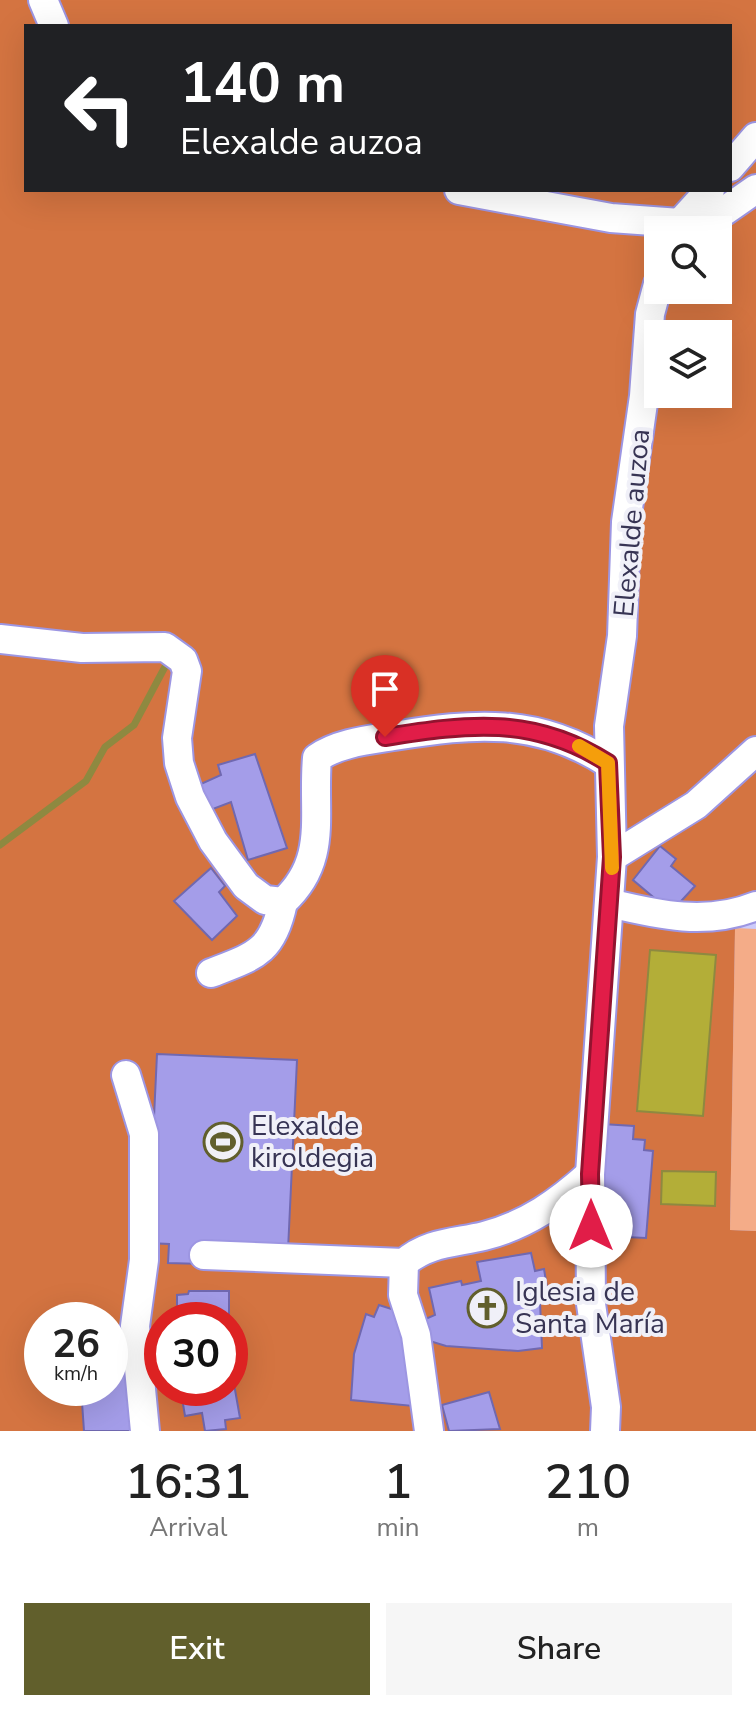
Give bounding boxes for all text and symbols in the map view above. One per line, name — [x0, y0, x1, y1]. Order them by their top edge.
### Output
text: 140 m — [180, 45, 345, 122]
icon: left — [48, 56, 152, 160]
text: Elexalde auzoa — [180, 118, 423, 167]
map controls — [644, 216, 732, 408]
button: search — [644, 216, 732, 304]
button: layers — [644, 320, 732, 408]
street label: Elexalde auzoa — [605, 427, 659, 619]
pin — [351, 655, 419, 737]
icon: arrive — [363, 667, 407, 711]
place label: Elexalde kiroldegia — [251, 1107, 374, 1177]
sports icon: Elexalde kiroldegia — [202, 1121, 244, 1163]
position arrow — [549, 1184, 633, 1268]
place label: Iglesia de Santa María — [515, 1273, 665, 1343]
church icon: Iglesia de Santa María — [466, 1287, 508, 1329]
speed limit sign: 30 — [144, 1302, 248, 1406]
text: 26 — [52, 1317, 100, 1371]
text: km/h — [54, 1360, 98, 1387]
text: 16:31 — [125, 1449, 252, 1515]
text: 1 — [384, 1449, 412, 1515]
text: 210 — [545, 1449, 631, 1515]
text: Arrival — [149, 1510, 227, 1545]
text: min — [377, 1510, 420, 1545]
text: m — [577, 1510, 599, 1545]
button: Exit — [24, 1603, 370, 1695]
button: Share — [386, 1603, 732, 1695]

